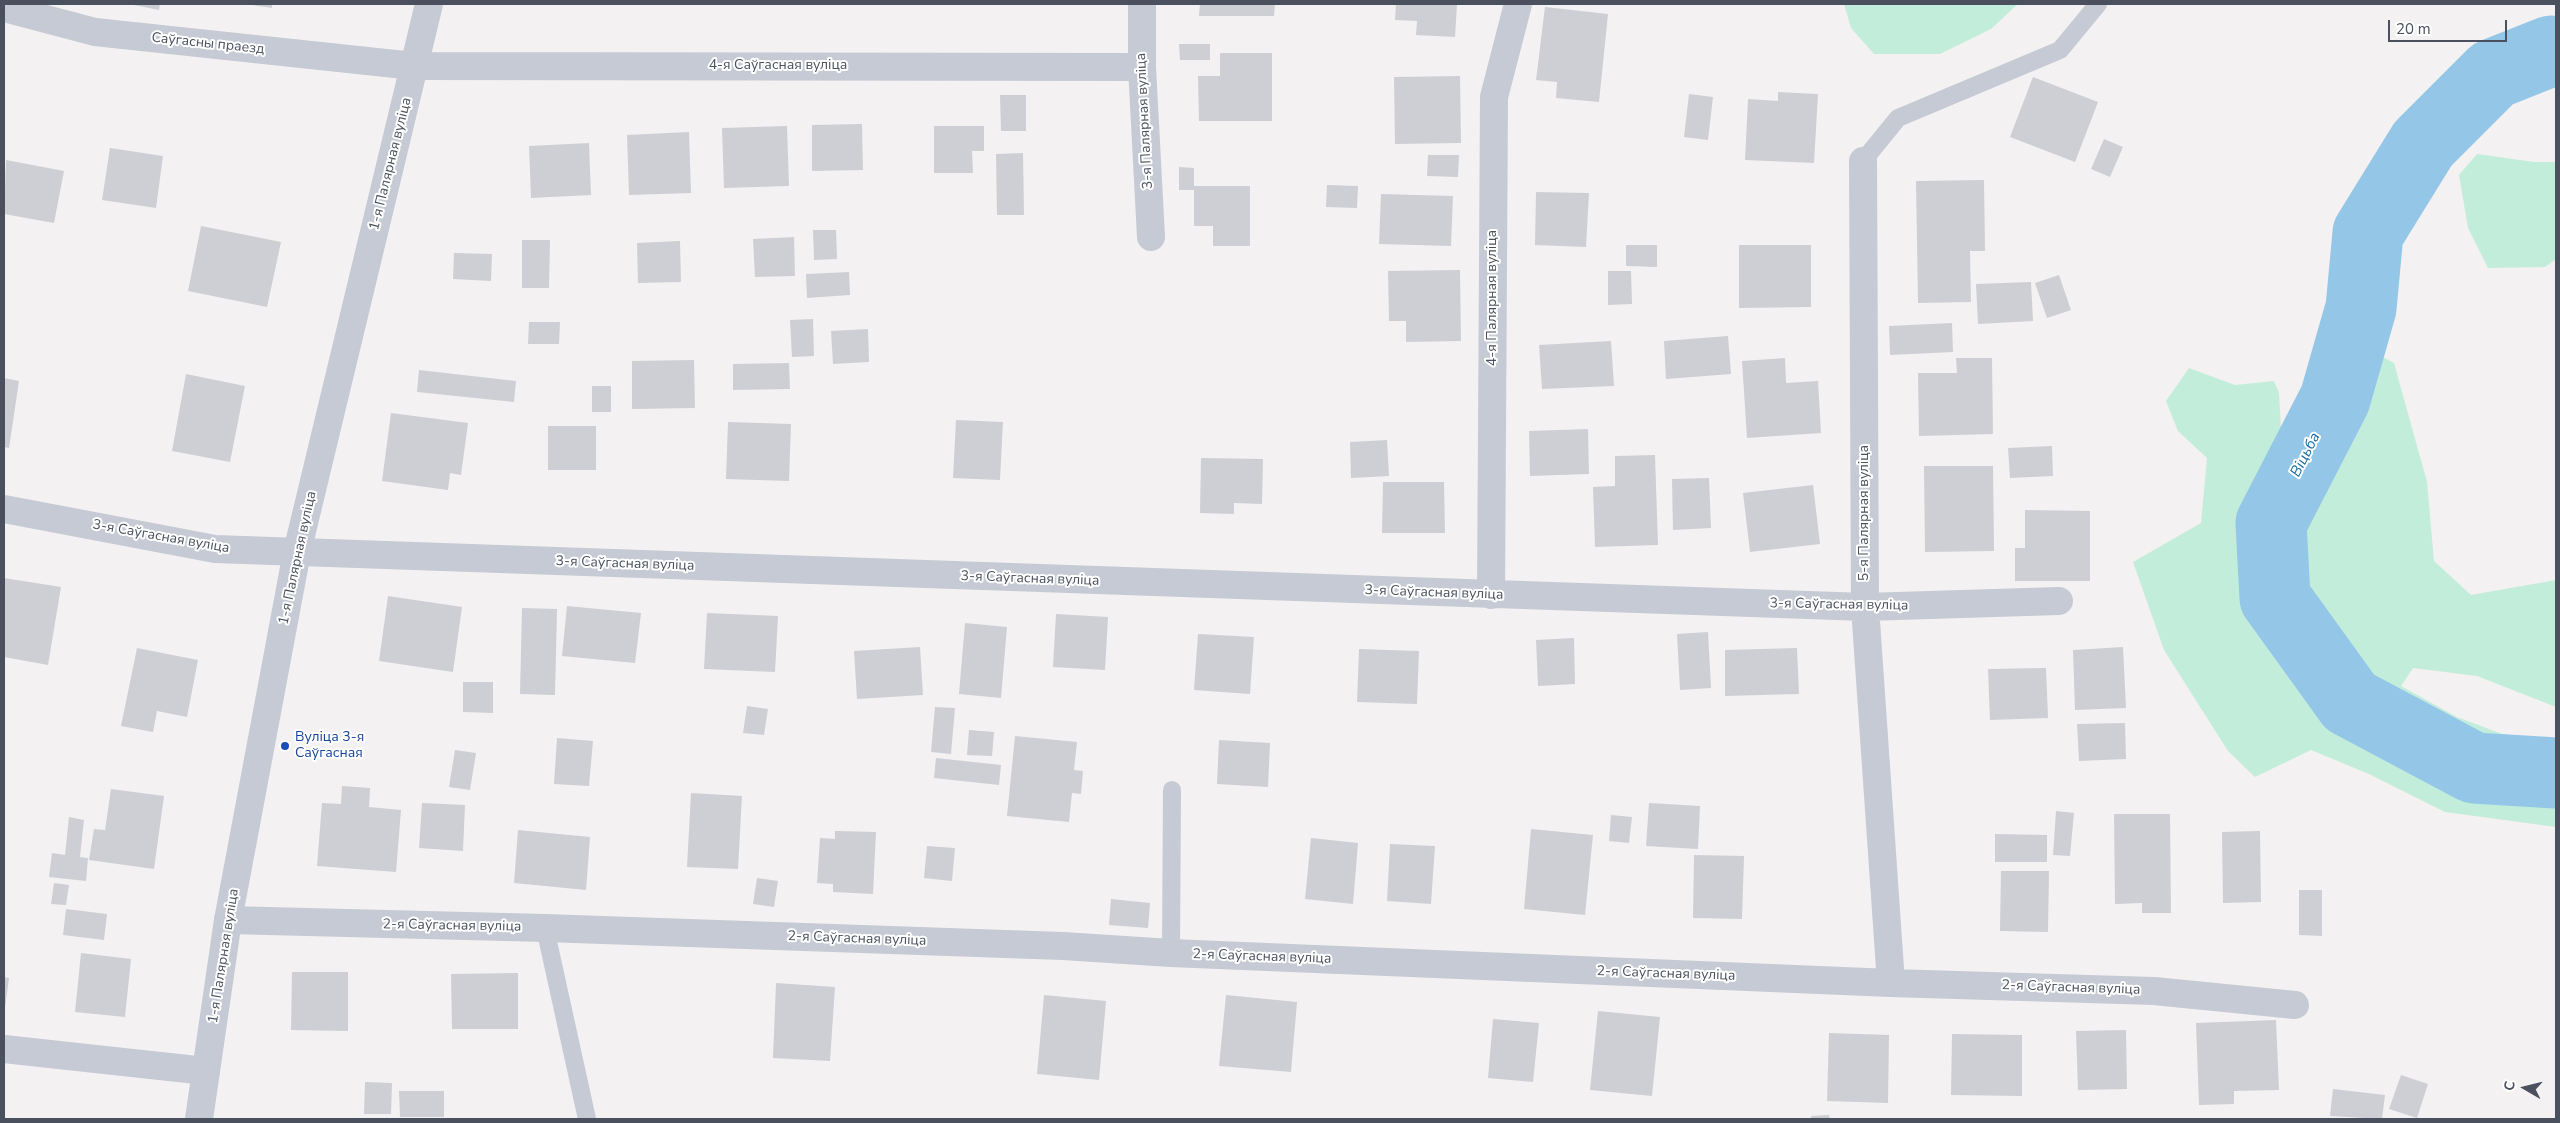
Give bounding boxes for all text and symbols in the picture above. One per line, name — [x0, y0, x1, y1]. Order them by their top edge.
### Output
scale bar — [2390, 10, 2509, 42]
text: 20 m — [2396, 19, 2431, 39]
street label: Саўгасны праезд — [151, 30, 265, 58]
street label: 3-я Палярная вуліца — [1133, 52, 1157, 190]
street label: 4-я Саўгасная вуліца — [709, 58, 847, 74]
street label: 1-я Палярная вуліца — [366, 96, 416, 232]
street label: 4-я Палярная вуліца — [1485, 230, 1501, 366]
water label: Віцьба — [2287, 430, 2325, 480]
street label: 5-я Палярная вуліца — [1857, 445, 1873, 581]
street label: 1-я Палярная вуліца — [276, 490, 320, 626]
street label: 3-я Саўгасная вуліца — [91, 517, 231, 557]
street label: 3-я Саўгасная вуліца — [555, 553, 695, 575]
street label: 3-я Саўгасная вуліца — [960, 568, 1100, 590]
street label: 3-я Саўгасная вуліца — [1364, 582, 1504, 604]
street label: 3-я Саўгасная вуліца — [1770, 595, 1908, 615]
place label: Вуліца 3-я Саўгасная — [295, 730, 364, 762]
marker: Вуліца 3-я Саўгасная — [279, 740, 291, 752]
street label: 1-я Палярная вуліца — [205, 887, 243, 1025]
street label: 2-я Саўгасная вуліца — [383, 916, 521, 936]
street label: 2-я Саўгасная вуліца — [787, 928, 927, 950]
street label: 2-я Саўгасная вуліца — [1192, 946, 1332, 968]
street label: 2-я Саўгасная вуліца — [1596, 963, 1736, 985]
street label: 2-я Саўгасная вуліца — [2001, 977, 2141, 999]
north arrow — [2500, 1063, 2550, 1113]
text: С — [2500, 1080, 2520, 1092]

